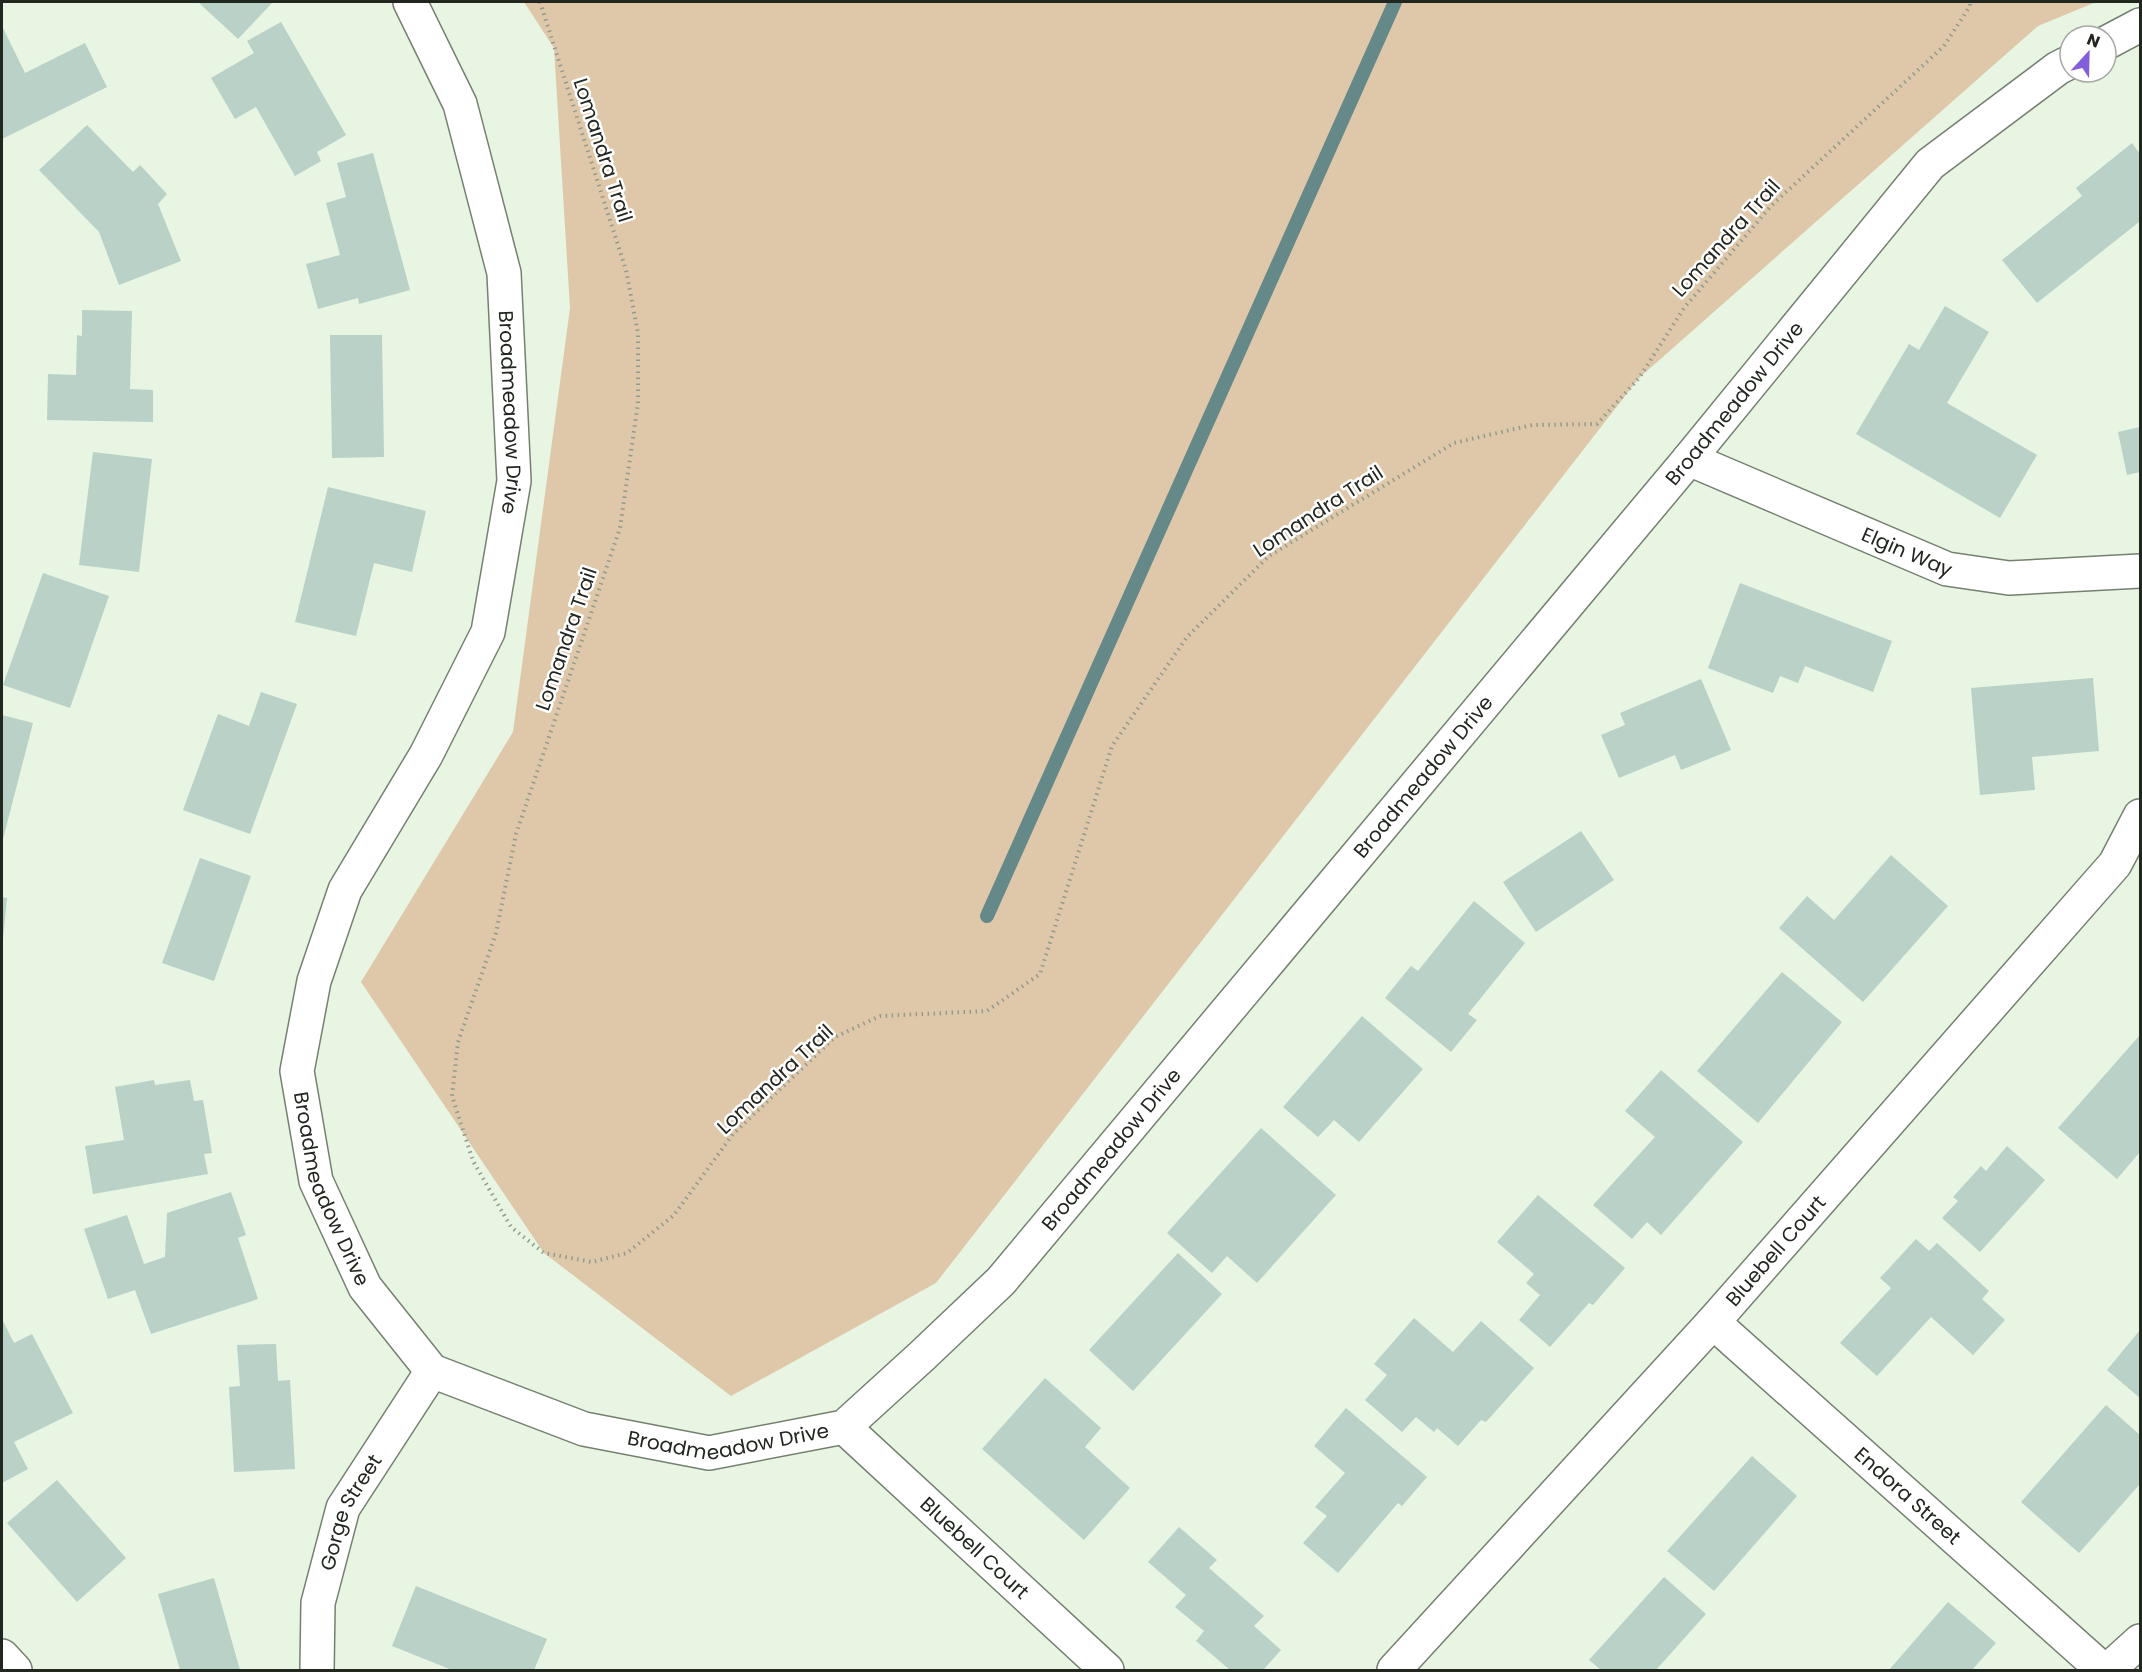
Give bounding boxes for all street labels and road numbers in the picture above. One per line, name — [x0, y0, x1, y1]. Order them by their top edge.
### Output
street label: Lomandra Trail — [567, 74, 639, 226]
street label: Lomandra Trail — [1665, 173, 1787, 303]
street label: Broadmeadow Drive — [492, 310, 528, 517]
street label: Broadmeadow Drive — [1659, 315, 1810, 491]
street label: Lomandra Trail — [1248, 458, 1388, 564]
street label: Elgin Way — [1857, 520, 1957, 584]
street label: Lomandra Trail — [528, 564, 604, 714]
street label: Broadmeadow Drive — [1347, 689, 1499, 864]
street label: Lomandra Trail — [711, 1018, 839, 1140]
street label: Broadmeadow Drive — [1035, 1062, 1188, 1237]
street label: Broadmeadow Drive — [287, 1090, 377, 1290]
street label: Bluebell Court — [1719, 1189, 1832, 1312]
street label: Broadmeadow Drive — [625, 1416, 831, 1467]
street label: Endora Street — [1848, 1441, 1967, 1551]
street label: Gorge Street — [313, 1449, 388, 1574]
street label: Bluebell Court — [914, 1490, 1035, 1605]

